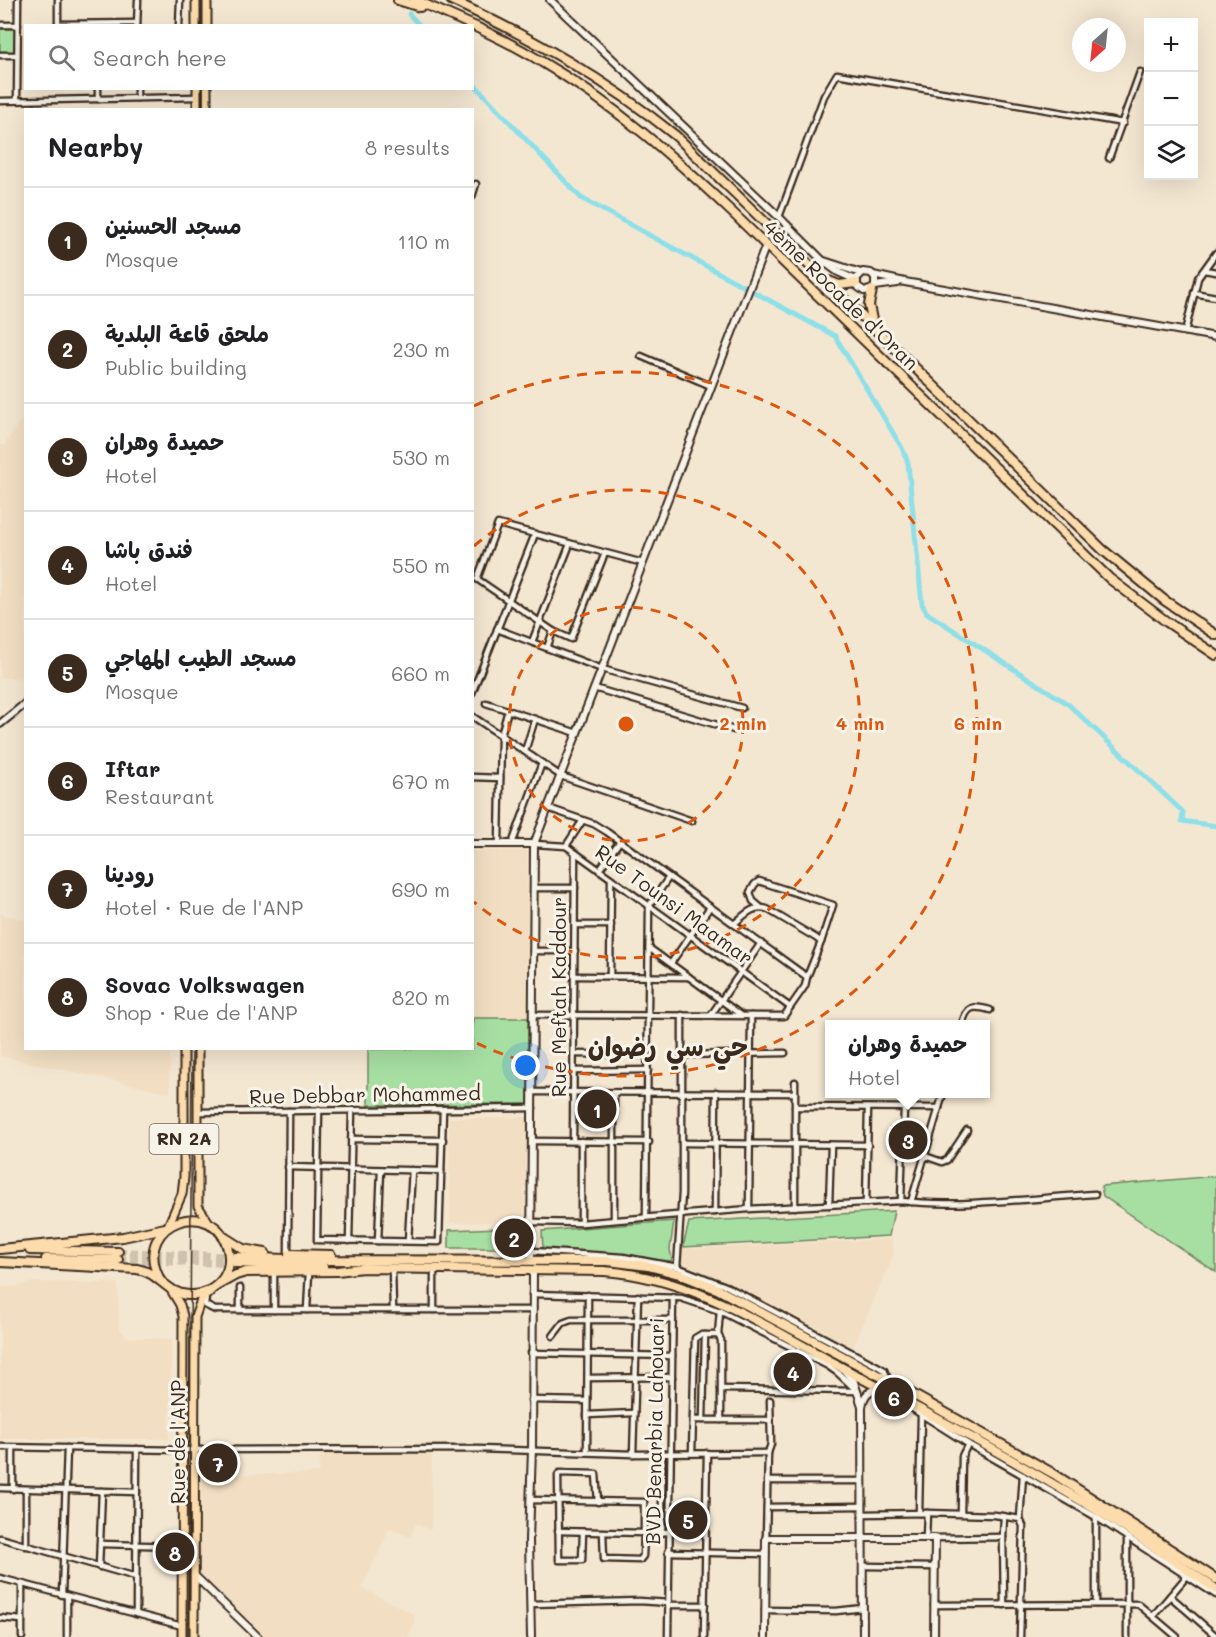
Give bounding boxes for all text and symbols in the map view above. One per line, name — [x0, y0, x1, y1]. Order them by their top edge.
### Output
north arrow — [1072, 18, 1126, 72]
map controls — [1144, 18, 1198, 180]
button: + — [1144, 18, 1198, 72]
search box — [24, 24, 474, 90]
icon: search — [45, 41, 78, 74]
text: Search here — [93, 43, 227, 72]
button: − — [1144, 72, 1198, 126]
button: layers — [1144, 126, 1198, 180]
text: Nearby — [48, 130, 143, 164]
text: 8 results — [365, 134, 450, 160]
text: مسجد الحسنين — [105, 211, 242, 240]
street label: 4ème Rocade d'Oran — [759, 213, 925, 375]
text: 1 — [63, 228, 72, 254]
text: 110 m — [397, 228, 450, 254]
text: Mosque — [105, 246, 179, 272]
text: ملحق قاعة البلدية — [105, 319, 269, 348]
text: 2 — [62, 336, 73, 362]
text: 230 m — [392, 336, 450, 362]
text: Public building — [105, 354, 247, 380]
text: حميدة وهران — [105, 427, 224, 456]
text: 3 — [62, 444, 74, 470]
text: 530 m — [392, 444, 450, 470]
text: Hotel — [105, 462, 157, 488]
text: فندق باشا — [105, 535, 193, 564]
text: 4 — [61, 552, 74, 578]
text: 550 m — [392, 552, 450, 578]
text: Hotel — [105, 570, 157, 596]
text: مسجد الطيب المهاجي — [105, 643, 296, 672]
text: 5 — [62, 660, 73, 686]
text: 660 m — [391, 660, 450, 686]
text: Mosque — [105, 678, 179, 704]
text: 2 min — [719, 711, 767, 735]
text: 4 min — [836, 711, 884, 735]
text: 6 min — [954, 711, 1002, 735]
centre of rings — [616, 714, 636, 734]
text: Iftar — [105, 754, 160, 783]
text: 6 — [61, 768, 74, 794]
text: 670 m — [392, 768, 450, 794]
text: Restaurant — [105, 783, 215, 809]
street label: Rue Tounsi Maamar — [590, 838, 759, 970]
text: رودينا — [105, 859, 154, 888]
text: 7 — [62, 876, 73, 902]
text: 690 m — [391, 876, 450, 902]
text: Hotel · Rue de l'ANP — [105, 894, 303, 920]
street label: Rue Meftah Kaddour — [545, 897, 571, 1097]
text: Sovac Volkswagen — [105, 970, 305, 999]
text: 8 — [61, 984, 74, 1010]
text: 820 m — [392, 984, 450, 1010]
text: Shop · Rue de l'ANP — [105, 999, 298, 1025]
popup — [825, 1020, 990, 1098]
district label: حي سي رضوان — [588, 1029, 748, 1071]
text: حميدة وهران — [848, 1029, 967, 1058]
your location — [511, 1051, 540, 1080]
text: Hotel — [848, 1064, 900, 1090]
street label: Rue Debbar Mohammed — [249, 1079, 481, 1109]
pin: 1 — [578, 1086, 616, 1132]
pin: 3 — [888, 1118, 928, 1162]
road number: RN 2A — [150, 1124, 219, 1154]
pin: 2 — [494, 1216, 534, 1260]
street label: BVD Benarbia Lahouari — [639, 1317, 669, 1545]
pin: 4 — [774, 1350, 812, 1394]
pin: 6 — [874, 1374, 914, 1420]
street label: Rue de l'ANP — [164, 1380, 190, 1504]
pin: 7 — [198, 1440, 238, 1486]
pin: 5 — [668, 1498, 708, 1543]
pin: 8 — [156, 1530, 195, 1574]

